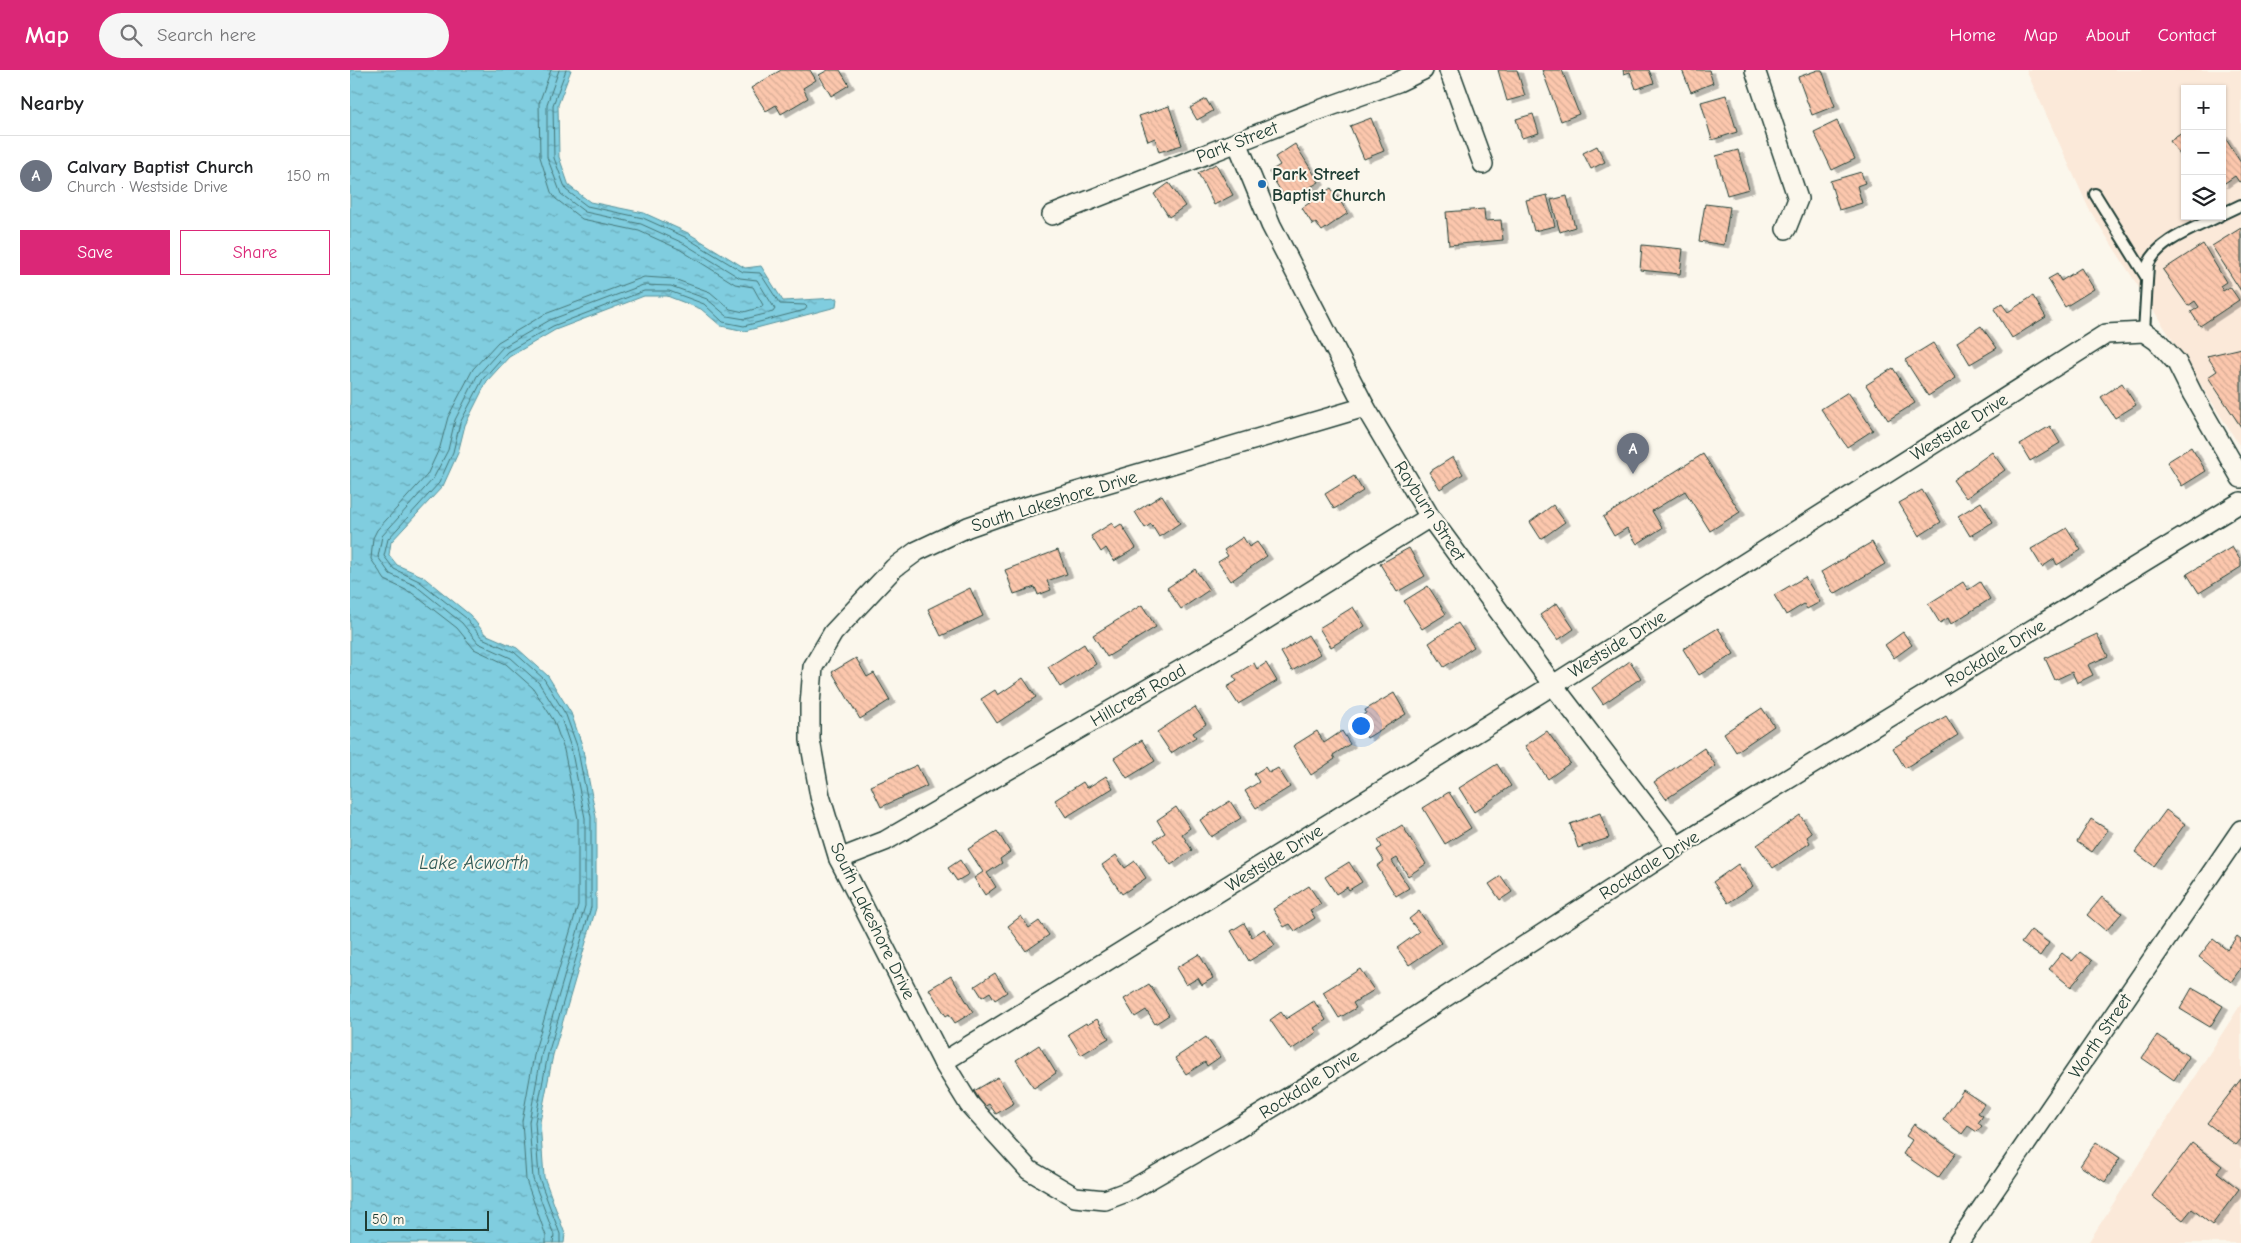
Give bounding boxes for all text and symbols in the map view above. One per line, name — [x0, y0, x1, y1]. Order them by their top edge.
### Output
search box — [99, 13, 449, 58]
text: Map — [25, 21, 69, 49]
icon: search — [117, 21, 145, 49]
text: Search here — [157, 24, 256, 46]
text: Home — [1949, 25, 1996, 46]
text: Map — [2024, 25, 2058, 46]
text: About — [2086, 25, 2130, 46]
text: Contact — [2158, 25, 2216, 46]
map controls — [2181, 85, 2226, 220]
button: + — [2181, 85, 2226, 130]
text: Nearby — [20, 91, 84, 115]
street label: Park Street — [1193, 117, 1282, 168]
button: − — [2181, 130, 2226, 175]
text: Calvary Baptist Church — [67, 156, 253, 178]
place label: Park Street Baptist Church — [1272, 164, 1386, 206]
text: A — [32, 167, 40, 185]
text: 150 m — [287, 167, 330, 185]
button: layers — [2181, 175, 2226, 220]
text: Church · Westside Drive — [67, 178, 228, 196]
marker: Park Street Baptist Church — [1256, 178, 1268, 190]
button: Save — [20, 230, 170, 275]
button: Share — [180, 230, 330, 275]
street label: Westside Drive — [1907, 389, 2012, 466]
pin: A — [1617, 433, 1649, 474]
street label: Rayburn Street — [1389, 457, 1470, 566]
street label: South Lakeshore Drive — [969, 466, 1139, 537]
street label: Westside Drive — [1565, 606, 1670, 683]
street label: Rockdale Drive — [1941, 615, 2049, 692]
street label: Hillcrest Road — [1087, 660, 1190, 731]
your location — [1348, 713, 1374, 739]
street label: Westside Drive — [1222, 820, 1327, 897]
street label: Rockdale Drive — [1596, 826, 1703, 904]
street label: South Lakeshore Drive — [825, 839, 920, 1003]
water label: Lake Acworth — [419, 852, 529, 874]
street label: Worth Street — [2064, 989, 2137, 1083]
street label: Rockdale Drive — [1256, 1045, 1363, 1123]
scale bar — [365, 1208, 489, 1231]
text: 50 m — [372, 1211, 404, 1228]

